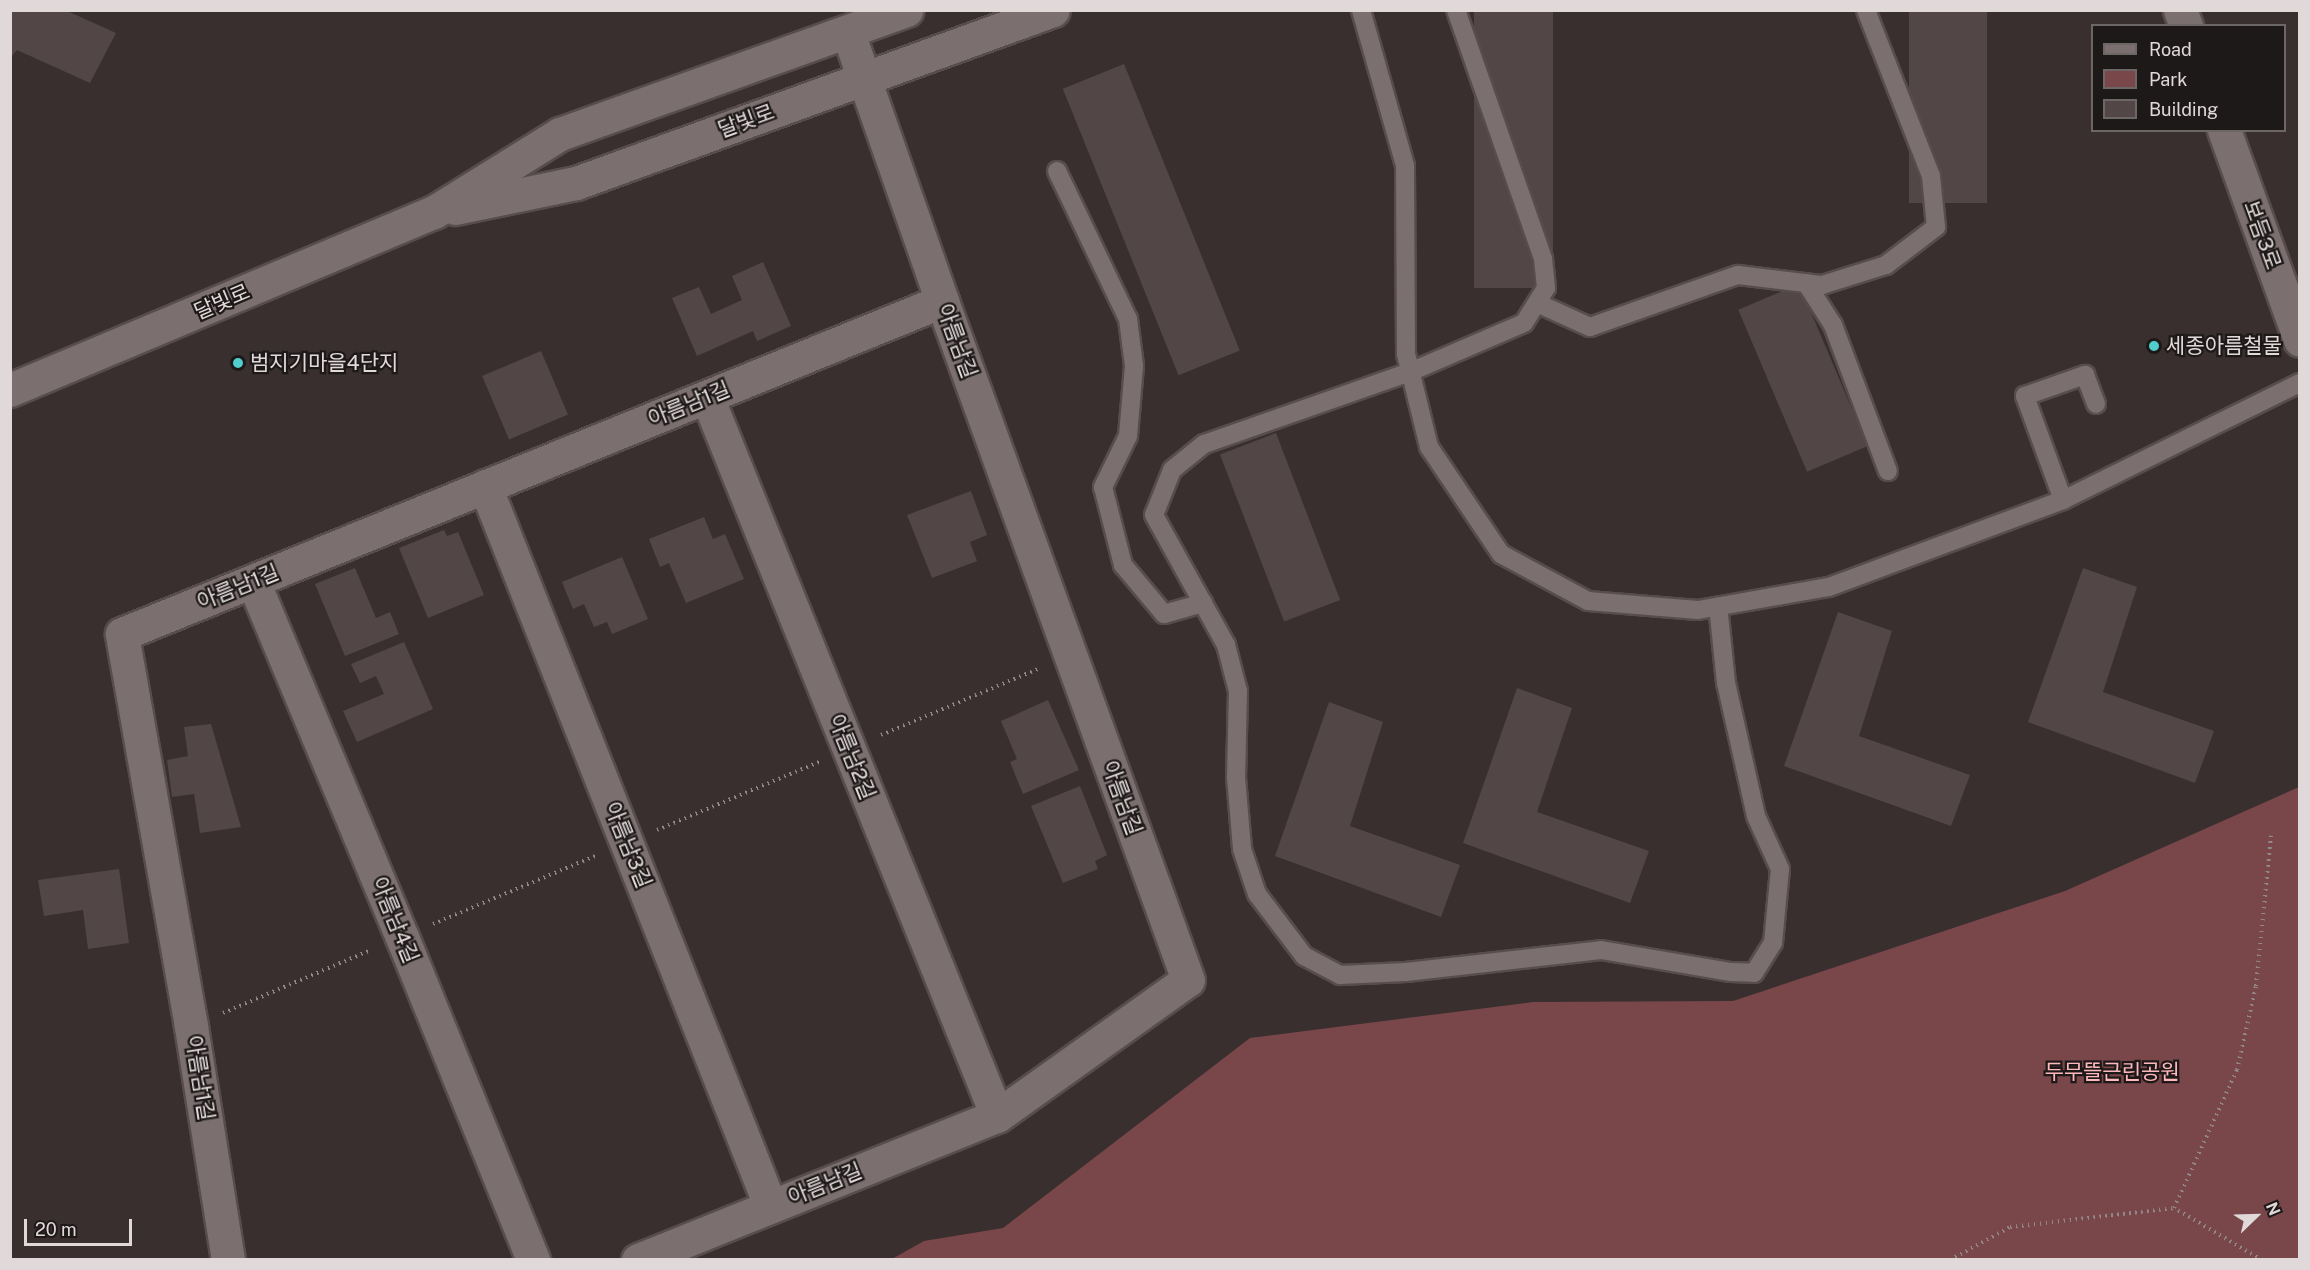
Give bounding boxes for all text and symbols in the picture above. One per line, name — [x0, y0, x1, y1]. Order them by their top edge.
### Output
legend — [2091, 24, 2286, 132]
text: Road — [2149, 39, 2192, 60]
text: Park — [2149, 69, 2187, 90]
street label: 달빛로 — [714, 99, 778, 143]
text: Building — [2149, 99, 2218, 120]
street label: 보듬3로 — [2238, 197, 2286, 273]
street label: 달빛로 — [190, 279, 254, 325]
street label: 아름남길 — [932, 300, 982, 382]
place label: 세종아름철물 — [2166, 333, 2282, 359]
marker: 세종아름철물 — [2147, 339, 2161, 353]
place label: 범지기마을4단지 — [250, 350, 398, 376]
marker: 범지기마을4단지 — [231, 356, 245, 370]
street label: 아름남1길 — [644, 376, 734, 432]
street label: 아름남1길 — [193, 559, 283, 615]
street label: 아름남2길 — [823, 711, 881, 803]
street label: 아름남길 — [1097, 757, 1147, 839]
street label: 아름남3길 — [599, 798, 657, 892]
street label: 아름남4길 — [366, 873, 424, 967]
street label: 아름남1길 — [181, 1034, 219, 1122]
park label: 두무뜰근린공원 — [2044, 1059, 2180, 1085]
street label: 아름남길 — [784, 1158, 866, 1210]
north arrow — [2226, 1186, 2286, 1246]
text: N — [2262, 1199, 2284, 1218]
scale bar — [27, 1207, 135, 1245]
text: 20 m — [35, 1219, 77, 1240]

